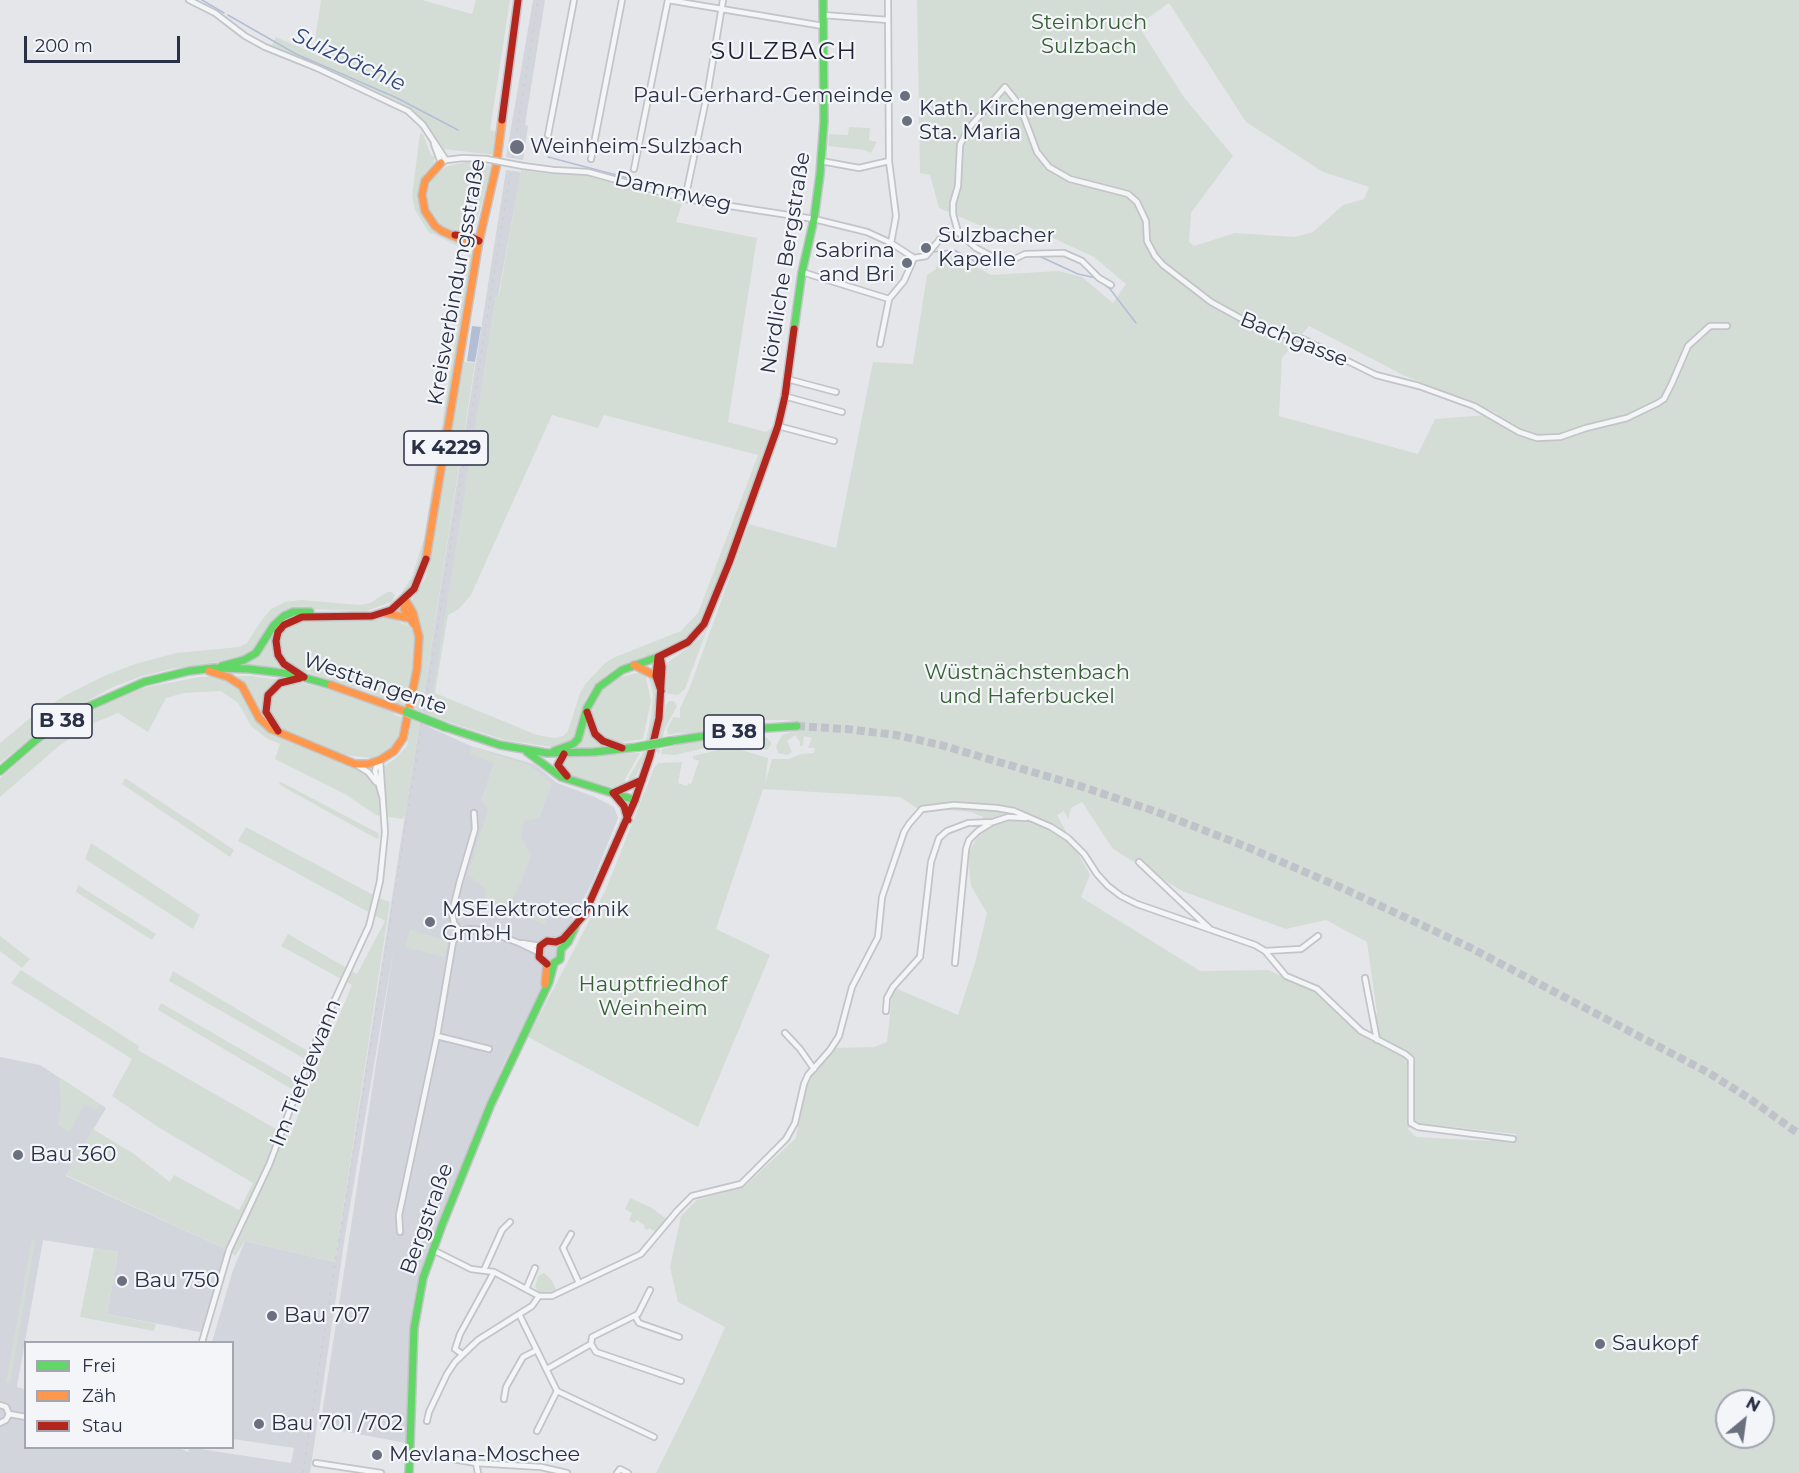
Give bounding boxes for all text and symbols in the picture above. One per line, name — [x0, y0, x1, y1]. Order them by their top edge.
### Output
park label: Steinbruch Sulzbach — [1031, 10, 1147, 60]
water label: Sulzbächle — [288, 22, 410, 98]
scale bar — [27, 24, 183, 62]
text: 200 m — [35, 35, 93, 57]
district label: SULZBACH — [710, 38, 858, 66]
place label: Paul-Gerhard-Gemeinde — [633, 83, 893, 109]
marker: Paul-Gerhard-Gemeinde — [898, 89, 912, 103]
place label: Kath. Kirchengemeinde Sta. Maria — [919, 96, 1169, 146]
marker: Kath. Kirchengemeinde Sta. Maria — [900, 114, 914, 128]
place label: Weinheim-Sulzbach — [530, 134, 743, 160]
marker: Weinheim-Sulzbach — [508, 138, 526, 156]
street label: Nördliche Bergstraße — [756, 150, 816, 376]
street label: Kreisverbindungsstraße — [423, 157, 491, 407]
street label: Dammweg — [612, 166, 734, 218]
place label: Sulzbacher Kapelle — [938, 223, 1055, 273]
place label: Sabrina and Bri — [815, 238, 895, 288]
marker: Sulzbacher Kapelle — [919, 241, 933, 255]
marker: Sabrina and Bri — [900, 256, 914, 270]
street label: Bachgasse — [1236, 307, 1352, 373]
road number: K 4229 — [404, 431, 488, 465]
street label: Westtangente — [300, 648, 450, 720]
park label: Wüstnächstenbach und Haferbuckel — [924, 660, 1130, 710]
road number: B 38 — [32, 704, 92, 738]
road number: B 38 — [704, 715, 764, 749]
place label: MSElektrotechnik GmbH — [442, 897, 629, 947]
marker: MSElektrotechnik GmbH — [423, 915, 437, 929]
park label: Hauptfriedhof Weinheim — [579, 972, 727, 1022]
street label: Im Tiefgewann — [265, 995, 347, 1151]
place label: Bau 360 — [30, 1142, 116, 1168]
marker: Bau 360 — [11, 1148, 25, 1162]
street label: Bergstraße — [395, 1160, 459, 1278]
place label: Bau 750 — [134, 1268, 220, 1294]
marker: Bau 750 — [115, 1274, 129, 1288]
place label: Bau 707 — [284, 1303, 370, 1329]
marker: Bau 707 — [265, 1309, 279, 1323]
place label: Saukopf — [1612, 1331, 1698, 1357]
marker: Saukopf — [1593, 1337, 1607, 1351]
legend — [24, 1341, 234, 1449]
text: Frei — [82, 1355, 116, 1377]
text: Zäh — [82, 1385, 117, 1407]
north arrow — [1715, 1389, 1775, 1449]
text: N — [1743, 1393, 1763, 1416]
place label: Bau 701 /702 — [271, 1411, 403, 1437]
text: Stau — [82, 1415, 123, 1437]
marker: Bau 701 /702 — [252, 1417, 266, 1431]
place label: Mevlana-Moschee — [389, 1442, 580, 1468]
marker: Mevlana-Moschee — [370, 1448, 384, 1462]

